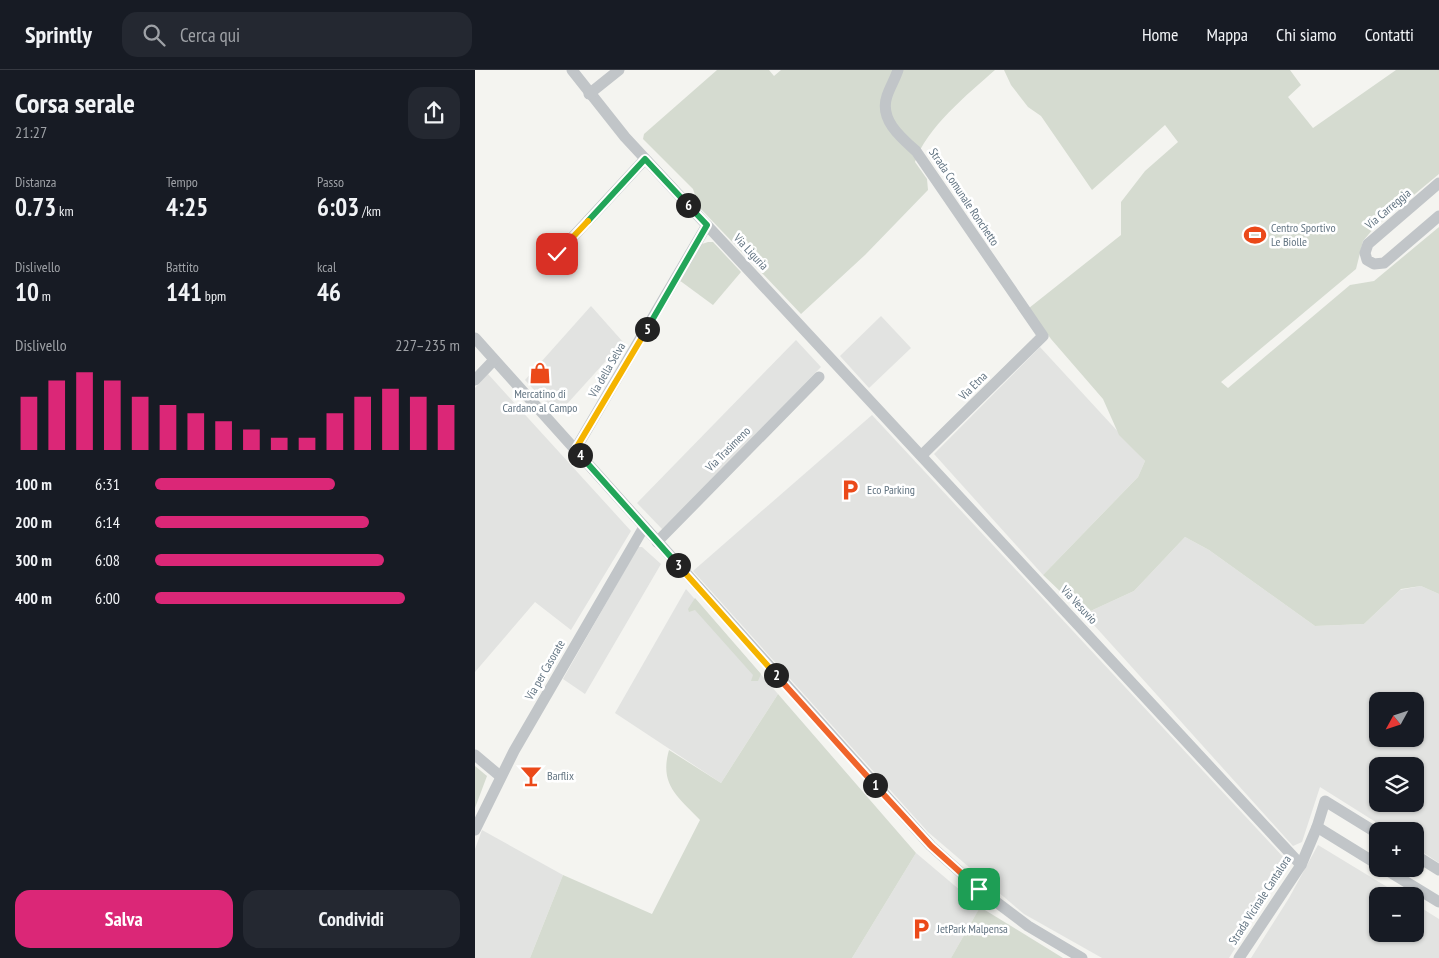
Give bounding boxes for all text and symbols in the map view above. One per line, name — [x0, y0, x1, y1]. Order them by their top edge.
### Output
search box — [122, 12, 472, 57]
text: Sprintly — [25, 19, 92, 50]
icon: search — [140, 21, 168, 49]
text: Cerca qui — [180, 23, 240, 47]
text: Home — [1142, 23, 1179, 46]
text: Mappa — [1207, 23, 1248, 46]
text: Chi siamo — [1276, 23, 1337, 46]
text: Contatti — [1365, 23, 1414, 46]
text: Corsa serale — [15, 84, 135, 121]
button: share — [408, 87, 460, 139]
text: 21:27 — [15, 122, 47, 142]
street label: Strada Comunale Ronchetto — [926, 145, 1003, 248]
text: Distanza — [15, 173, 56, 191]
text: Tempo — [166, 173, 198, 191]
text: Passo — [317, 173, 344, 191]
street label: Via Carreggia — [1361, 185, 1414, 233]
text: 0.73 — [15, 191, 56, 223]
text: 4:25 — [166, 191, 208, 223]
text: 6:03 — [317, 191, 359, 223]
pin: 6 — [675, 192, 701, 218]
text: 6 — [685, 196, 692, 214]
text: km — [56, 202, 74, 220]
text: /km — [359, 202, 381, 220]
place label: Centro Sportivo Le Biolle — [1271, 220, 1336, 249]
sports icon: Centro Sportivo Le Biolle — [1242, 222, 1268, 248]
street label: Via Liguria — [730, 230, 772, 273]
pin — [536, 233, 578, 275]
icon: check — [543, 240, 571, 268]
text: Dislivello — [15, 258, 60, 276]
text: Battito — [166, 258, 199, 276]
text: kcal — [317, 258, 336, 276]
text: 10 — [15, 276, 39, 308]
text: 141 — [166, 276, 202, 308]
text: 46 — [317, 276, 341, 308]
text: m — [39, 287, 51, 305]
text: bpm — [202, 287, 226, 305]
pin: 5 — [635, 316, 659, 342]
text: 5 — [644, 320, 651, 338]
text: Dislivello — [15, 335, 67, 355]
text: 227–235 m — [395, 335, 460, 355]
street label: Via della Selva — [584, 339, 628, 401]
shop icon: Mercatino di Cardano al Campo — [527, 360, 553, 386]
street label: Via Etna — [955, 368, 990, 404]
place label: Mercatino di Cardano al Campo — [503, 386, 577, 415]
street label: Via Trasimeno — [701, 423, 753, 475]
pin: 4 — [567, 442, 593, 468]
text: 4 — [577, 446, 584, 464]
text: 100 m — [15, 474, 52, 494]
text: 6:31 — [95, 474, 120, 494]
parking icon: Eco Parking — [837, 477, 863, 503]
place label: Eco Parking — [867, 482, 915, 497]
text: 200 m — [15, 512, 52, 532]
text: 6:14 — [95, 512, 120, 532]
text: 300 m — [15, 550, 52, 570]
text: 6:08 — [95, 550, 120, 570]
pin: 3 — [665, 552, 691, 578]
text: 3 — [675, 556, 682, 574]
street label: Via Vesuvio — [1057, 582, 1101, 627]
text: 400 m — [15, 588, 52, 608]
text: 6:00 — [95, 588, 120, 608]
street label: Via per Casorate — [521, 637, 568, 703]
pin: 2 — [763, 662, 789, 688]
text: 2 — [773, 666, 780, 684]
north arrow — [1369, 692, 1424, 748]
map controls — [1369, 692, 1424, 942]
button: layers — [1369, 757, 1424, 812]
bar icon: Barflix — [518, 763, 544, 789]
place label: Barflix — [547, 768, 574, 783]
pin: 1 — [863, 772, 887, 798]
text: 1 — [872, 776, 879, 794]
button: + — [1369, 822, 1424, 877]
street label: Strada Vicinale Cantalora — [1225, 852, 1294, 947]
pin — [958, 868, 1000, 910]
icon: arrive — [965, 875, 993, 903]
button: − — [1369, 887, 1424, 942]
button: Salva — [15, 890, 233, 948]
button: Condividi — [243, 890, 460, 948]
parking icon: JetPark Malpensa — [908, 916, 934, 942]
place label: JetPark Malpensa — [936, 921, 1008, 936]

